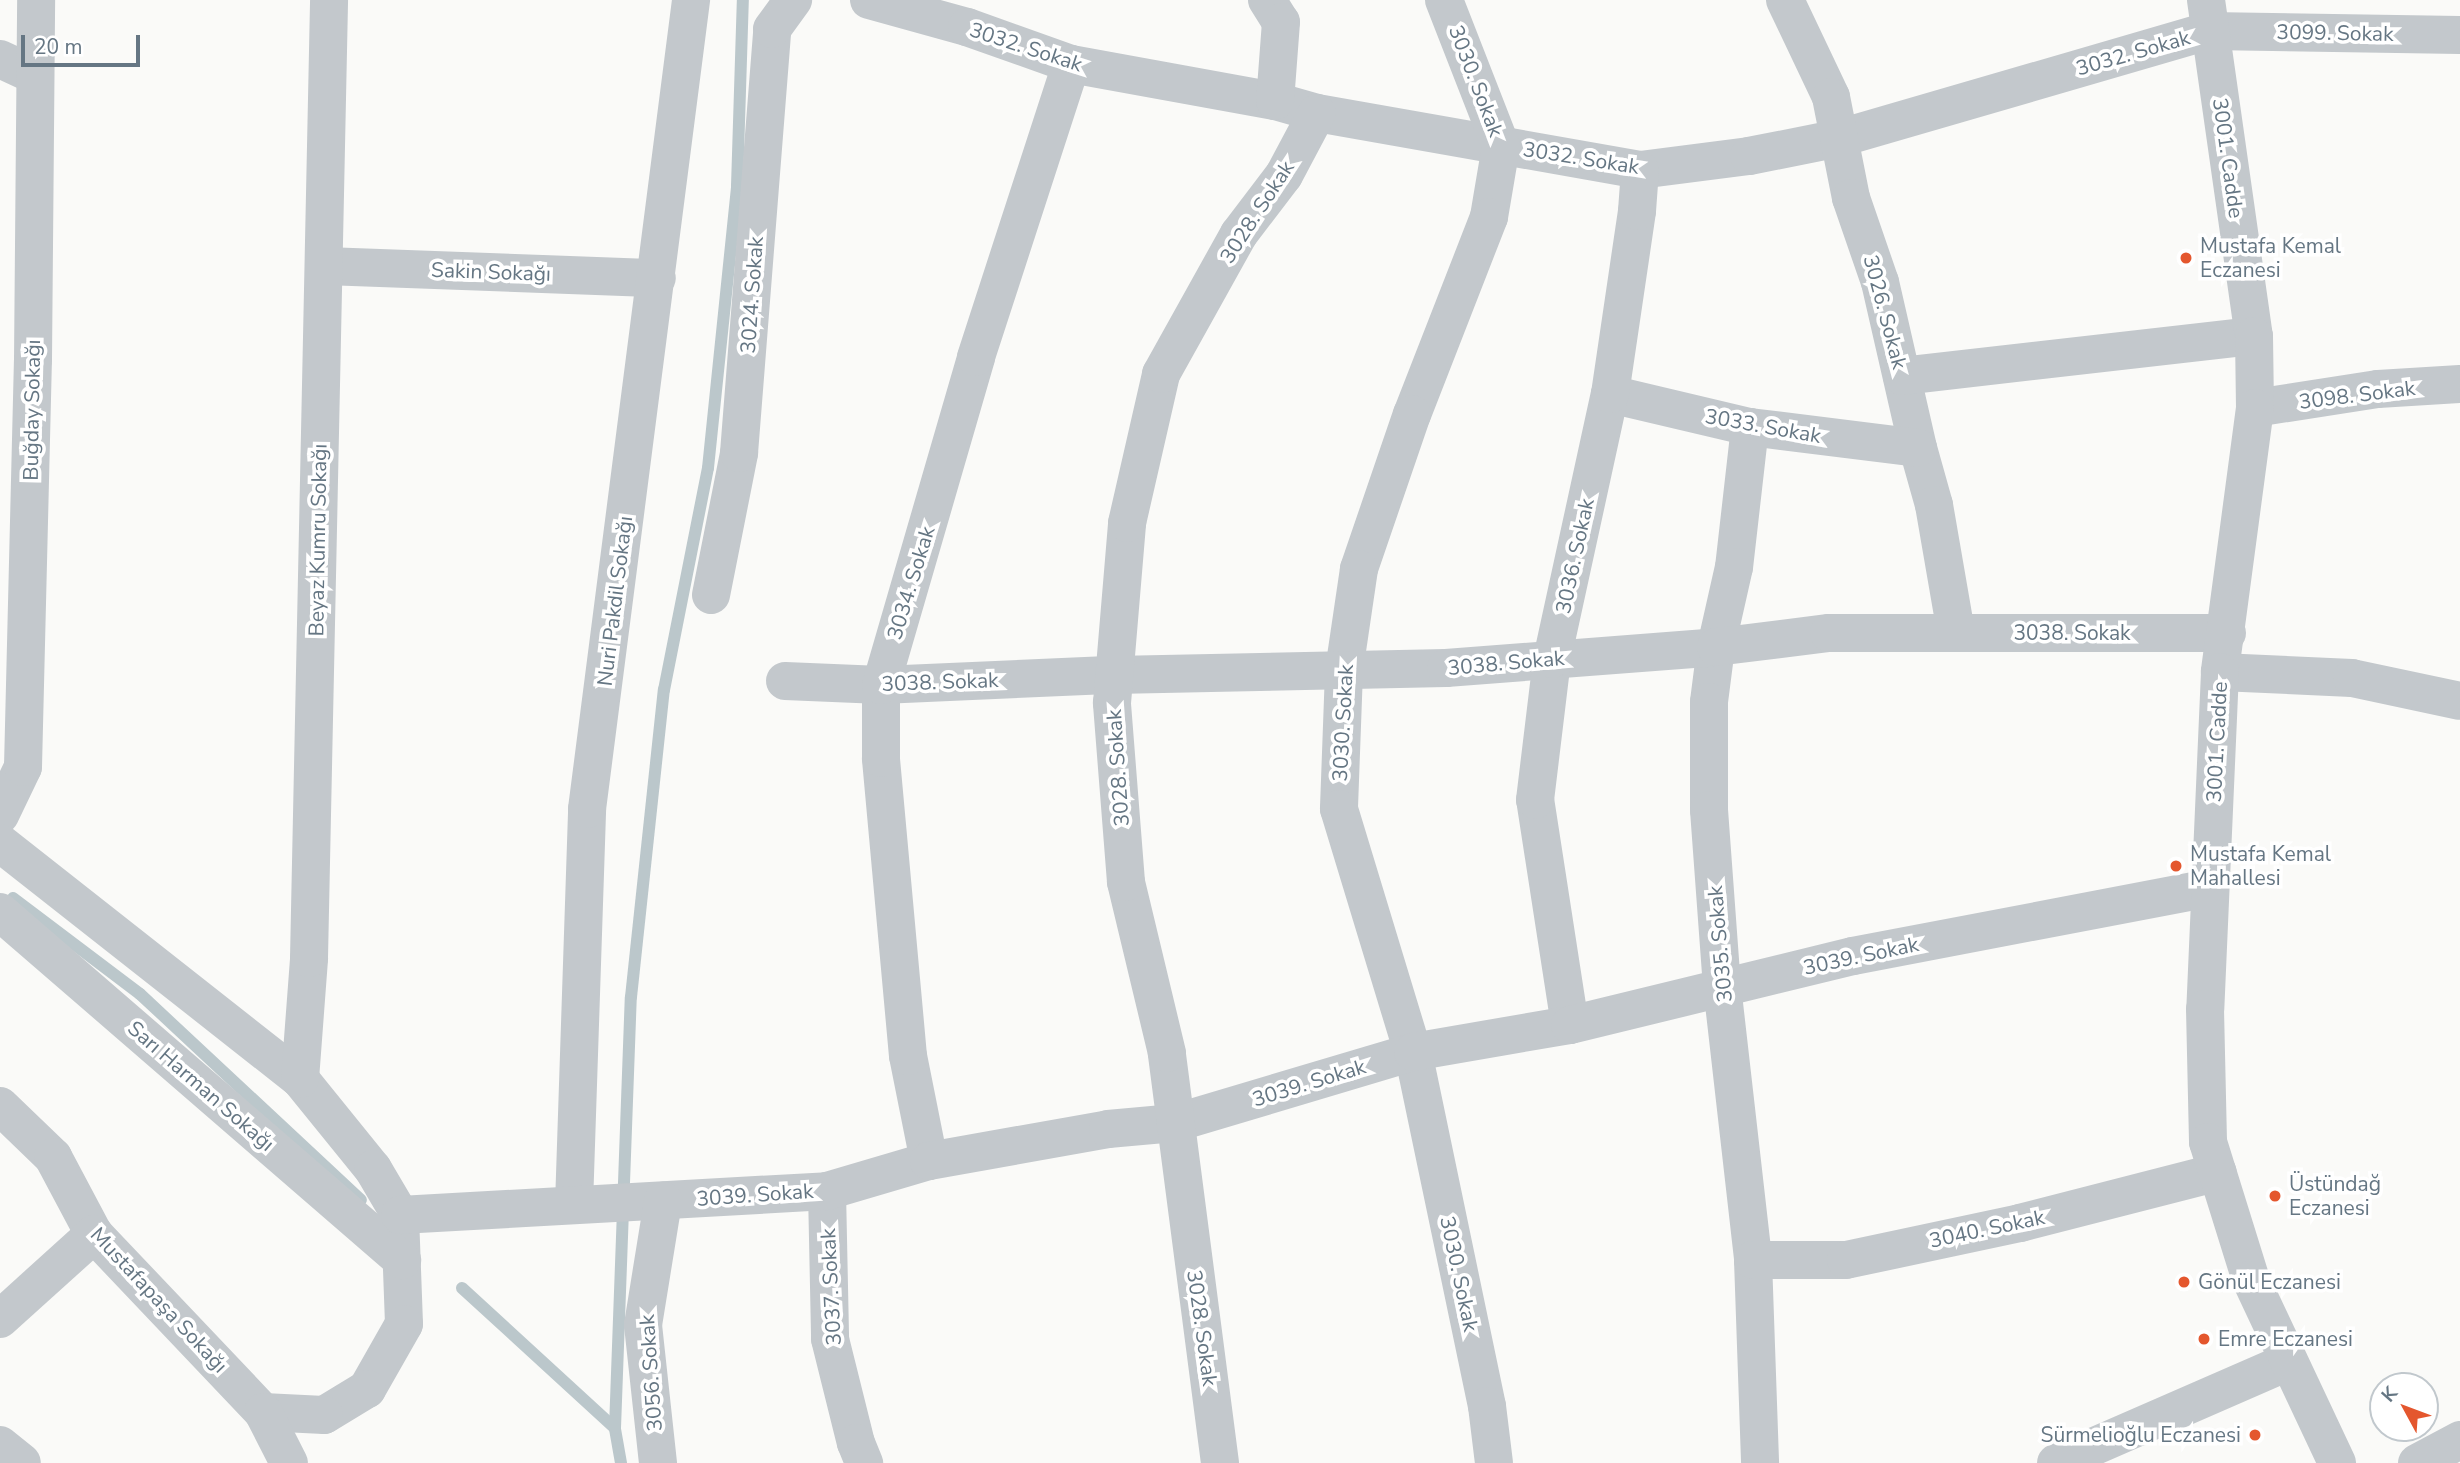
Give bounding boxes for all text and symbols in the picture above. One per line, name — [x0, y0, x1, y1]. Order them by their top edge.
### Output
street label: 3032. Sokak — [966, 17, 1086, 77]
street label: 3099. Sokak — [2276, 19, 2394, 47]
scale bar — [24, 21, 144, 65]
street label: 3030. Sokak — [1443, 22, 1509, 140]
street label: 3032. Sokak — [2073, 25, 2193, 81]
text: 20 m — [34, 33, 83, 61]
street label: 3001. Cadde — [2207, 96, 2249, 220]
street label: 3032. Sokak — [1521, 136, 1641, 180]
street label: 3028. Sokak — [1215, 156, 1299, 268]
place label: Mustafa Kemal Eczanesi — [2200, 233, 2341, 283]
street label: 3024. Sokak — [735, 236, 769, 354]
marker: Mustafa Kemal Eczanesi — [2178, 250, 2194, 266]
street label: 3026. Sokak — [1858, 252, 1912, 372]
street label: Sakin Sokağı — [431, 257, 551, 287]
street label: Buğday Sokağı — [18, 339, 46, 481]
street label: 3098. Sokak — [2297, 375, 2417, 415]
street label: 3033. Sokak — [1703, 403, 1823, 449]
street label: Beyaz Kumru Sokağı — [304, 443, 332, 637]
street label: 3036. Sokak — [1550, 496, 1600, 616]
street label: Nuri Pakdil Sokağı — [592, 514, 638, 688]
street label: 3034. Sokak — [882, 523, 940, 643]
street label: 3038. Sokak — [2013, 620, 2131, 646]
street label: 3038. Sokak — [1447, 645, 1565, 681]
street label: 3030. Sokak — [1327, 664, 1359, 782]
street label: 3038. Sokak — [881, 667, 999, 697]
street label: 3001. Cadde — [2201, 681, 2233, 803]
street label: 3028. Sokak — [1101, 709, 1135, 827]
place label: Mustafa Kemal Mahallesi — [2190, 841, 2331, 891]
marker: Mustafa Kemal Mahallesi — [2168, 858, 2184, 874]
street label: 3035. Sokak — [1702, 885, 1738, 1003]
street label: 3039. Sokak — [1801, 931, 1921, 981]
street label: Sarı Harman Sokağı — [122, 1015, 280, 1157]
street label: 3039. Sokak — [1249, 1054, 1369, 1112]
place label: Üstündağ Eczanesi — [2289, 1171, 2381, 1221]
street label: 3039. Sokak — [696, 1178, 814, 1212]
marker: Üstündağ Eczanesi — [2267, 1188, 2283, 1204]
street label: 3040. Sokak — [1927, 1204, 2047, 1254]
street label: 3030. Sokak — [1434, 1214, 1484, 1334]
street label: Mustafapaşa Sokağı — [85, 1222, 233, 1378]
street label: 3037. Sokak — [815, 1228, 847, 1346]
street label: 3028. Sokak — [1181, 1268, 1223, 1388]
place label: Gönül Eczanesi — [2198, 1269, 2341, 1295]
marker: Gönül Eczanesi — [2176, 1274, 2192, 1290]
street label: 3056. Sokak — [634, 1314, 668, 1432]
place label: Emre Eczanesi — [2218, 1326, 2353, 1352]
marker: Emre Eczanesi — [2196, 1331, 2212, 1347]
north arrow — [2369, 1372, 2439, 1442]
text: K — [2376, 1381, 2404, 1408]
place label: Sürmelioğlu Eczanesi — [2040, 1422, 2241, 1448]
marker: Sürmelioğlu Eczanesi — [2247, 1427, 2263, 1443]

